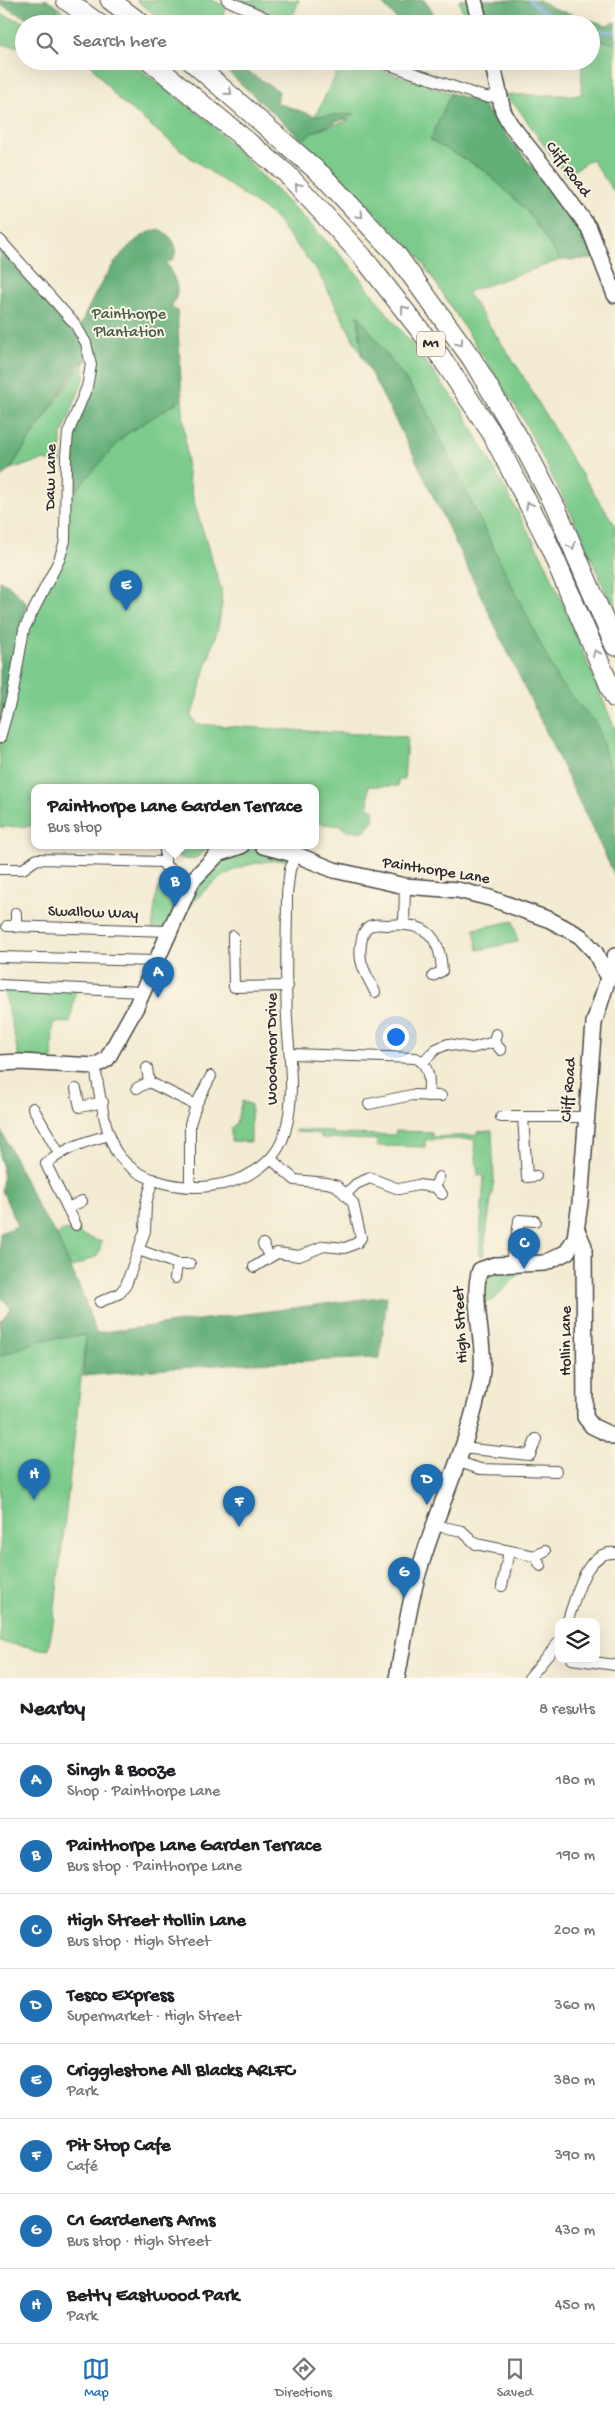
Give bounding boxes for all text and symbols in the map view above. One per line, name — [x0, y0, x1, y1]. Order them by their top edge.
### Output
search box — [15, 15, 600, 70]
icon: search — [33, 29, 61, 57]
text: Search here — [73, 31, 167, 54]
one-way arrow — [223, 86, 232, 95]
street label: Cliff Road — [540, 139, 595, 203]
one-way arrow — [295, 183, 304, 192]
one-way arrow — [354, 210, 363, 219]
park label: Painthorpe Plantation — [91, 306, 167, 343]
one-way arrow — [401, 306, 409, 315]
road number: M1 — [417, 332, 445, 356]
one-way arrow — [454, 337, 463, 347]
street label: Daw Lane — [42, 443, 62, 511]
one-way arrow — [525, 501, 535, 510]
one-way arrow — [566, 541, 577, 550]
pin: E — [110, 570, 142, 611]
one-way arrow — [591, 649, 602, 658]
popup — [31, 784, 319, 849]
text: Painthorpe Lane Garden Terrace — [48, 796, 302, 819]
text: Bus stop — [48, 819, 102, 838]
street label: Painthorpe Lane — [380, 854, 492, 890]
pin: B — [159, 866, 191, 907]
street label: Swallow Way — [47, 903, 139, 925]
pin: A — [142, 957, 174, 998]
street label: Woodmoor Drive — [264, 992, 283, 1105]
your location — [383, 1024, 409, 1050]
street label: Cliff Road — [558, 1056, 582, 1123]
pin: C — [508, 1228, 540, 1269]
street label: High Street — [450, 1285, 473, 1364]
street label: Hollin Lane — [558, 1305, 577, 1376]
pin: H — [18, 1459, 50, 1500]
pin: D — [411, 1464, 443, 1505]
pin: F — [223, 1486, 255, 1527]
pin: G — [388, 1557, 420, 1598]
map controls — [555, 1618, 600, 1663]
button: layers — [555, 1618, 600, 1663]
text: Nearby — [20, 1698, 85, 1723]
text: 8 results — [539, 1701, 595, 1720]
text: Singh & Booze — [67, 1760, 175, 1783]
text: A — [31, 1772, 41, 1791]
text: 180 m — [556, 1772, 595, 1791]
text: Shop · Painthorpe Lane — [67, 1783, 220, 1802]
text: Painthorpe Lane Garden Terrace — [67, 1835, 321, 1858]
text: B — [32, 1847, 40, 1866]
text: 190 m — [556, 1847, 595, 1866]
text: Bus stop · Painthorpe Lane — [67, 1858, 242, 1877]
text: High Street Hollin Lane — [67, 1910, 246, 1933]
text: C — [32, 1922, 40, 1941]
text: 200 m — [554, 1922, 595, 1941]
text: Bus stop · High Street — [67, 1933, 210, 1952]
text: Tesco Express — [67, 1985, 174, 2008]
text: D — [31, 1997, 41, 2016]
text: 360 m — [554, 1997, 595, 2016]
text: Supermarket · High Street — [67, 2008, 241, 2027]
text: Crigglestone All Blacks ARLFC — [67, 2060, 295, 2083]
text: E — [31, 2072, 41, 2091]
text: 380 m — [554, 2072, 595, 2091]
text: Park — [67, 2083, 98, 2102]
text: Pit Stop Cafe — [67, 2135, 171, 2158]
text: F — [32, 2147, 40, 2166]
text: 390 m — [554, 2147, 595, 2166]
text: Café — [67, 2158, 98, 2177]
text: C1 Gardeners Arms — [67, 2210, 215, 2233]
text: G — [31, 2222, 41, 2241]
text: 430 m — [555, 2222, 595, 2241]
text: Bus stop · High Street — [67, 2233, 210, 2252]
text: Betty Eastwood Park — [67, 2285, 239, 2308]
text: H — [31, 2297, 41, 2316]
text: 450 m — [555, 2297, 595, 2316]
text: Park — [67, 2308, 98, 2327]
tab: Map — [82, 2355, 110, 2402]
tab: Directions — [275, 2355, 332, 2402]
tab: Saved — [497, 2355, 533, 2402]

